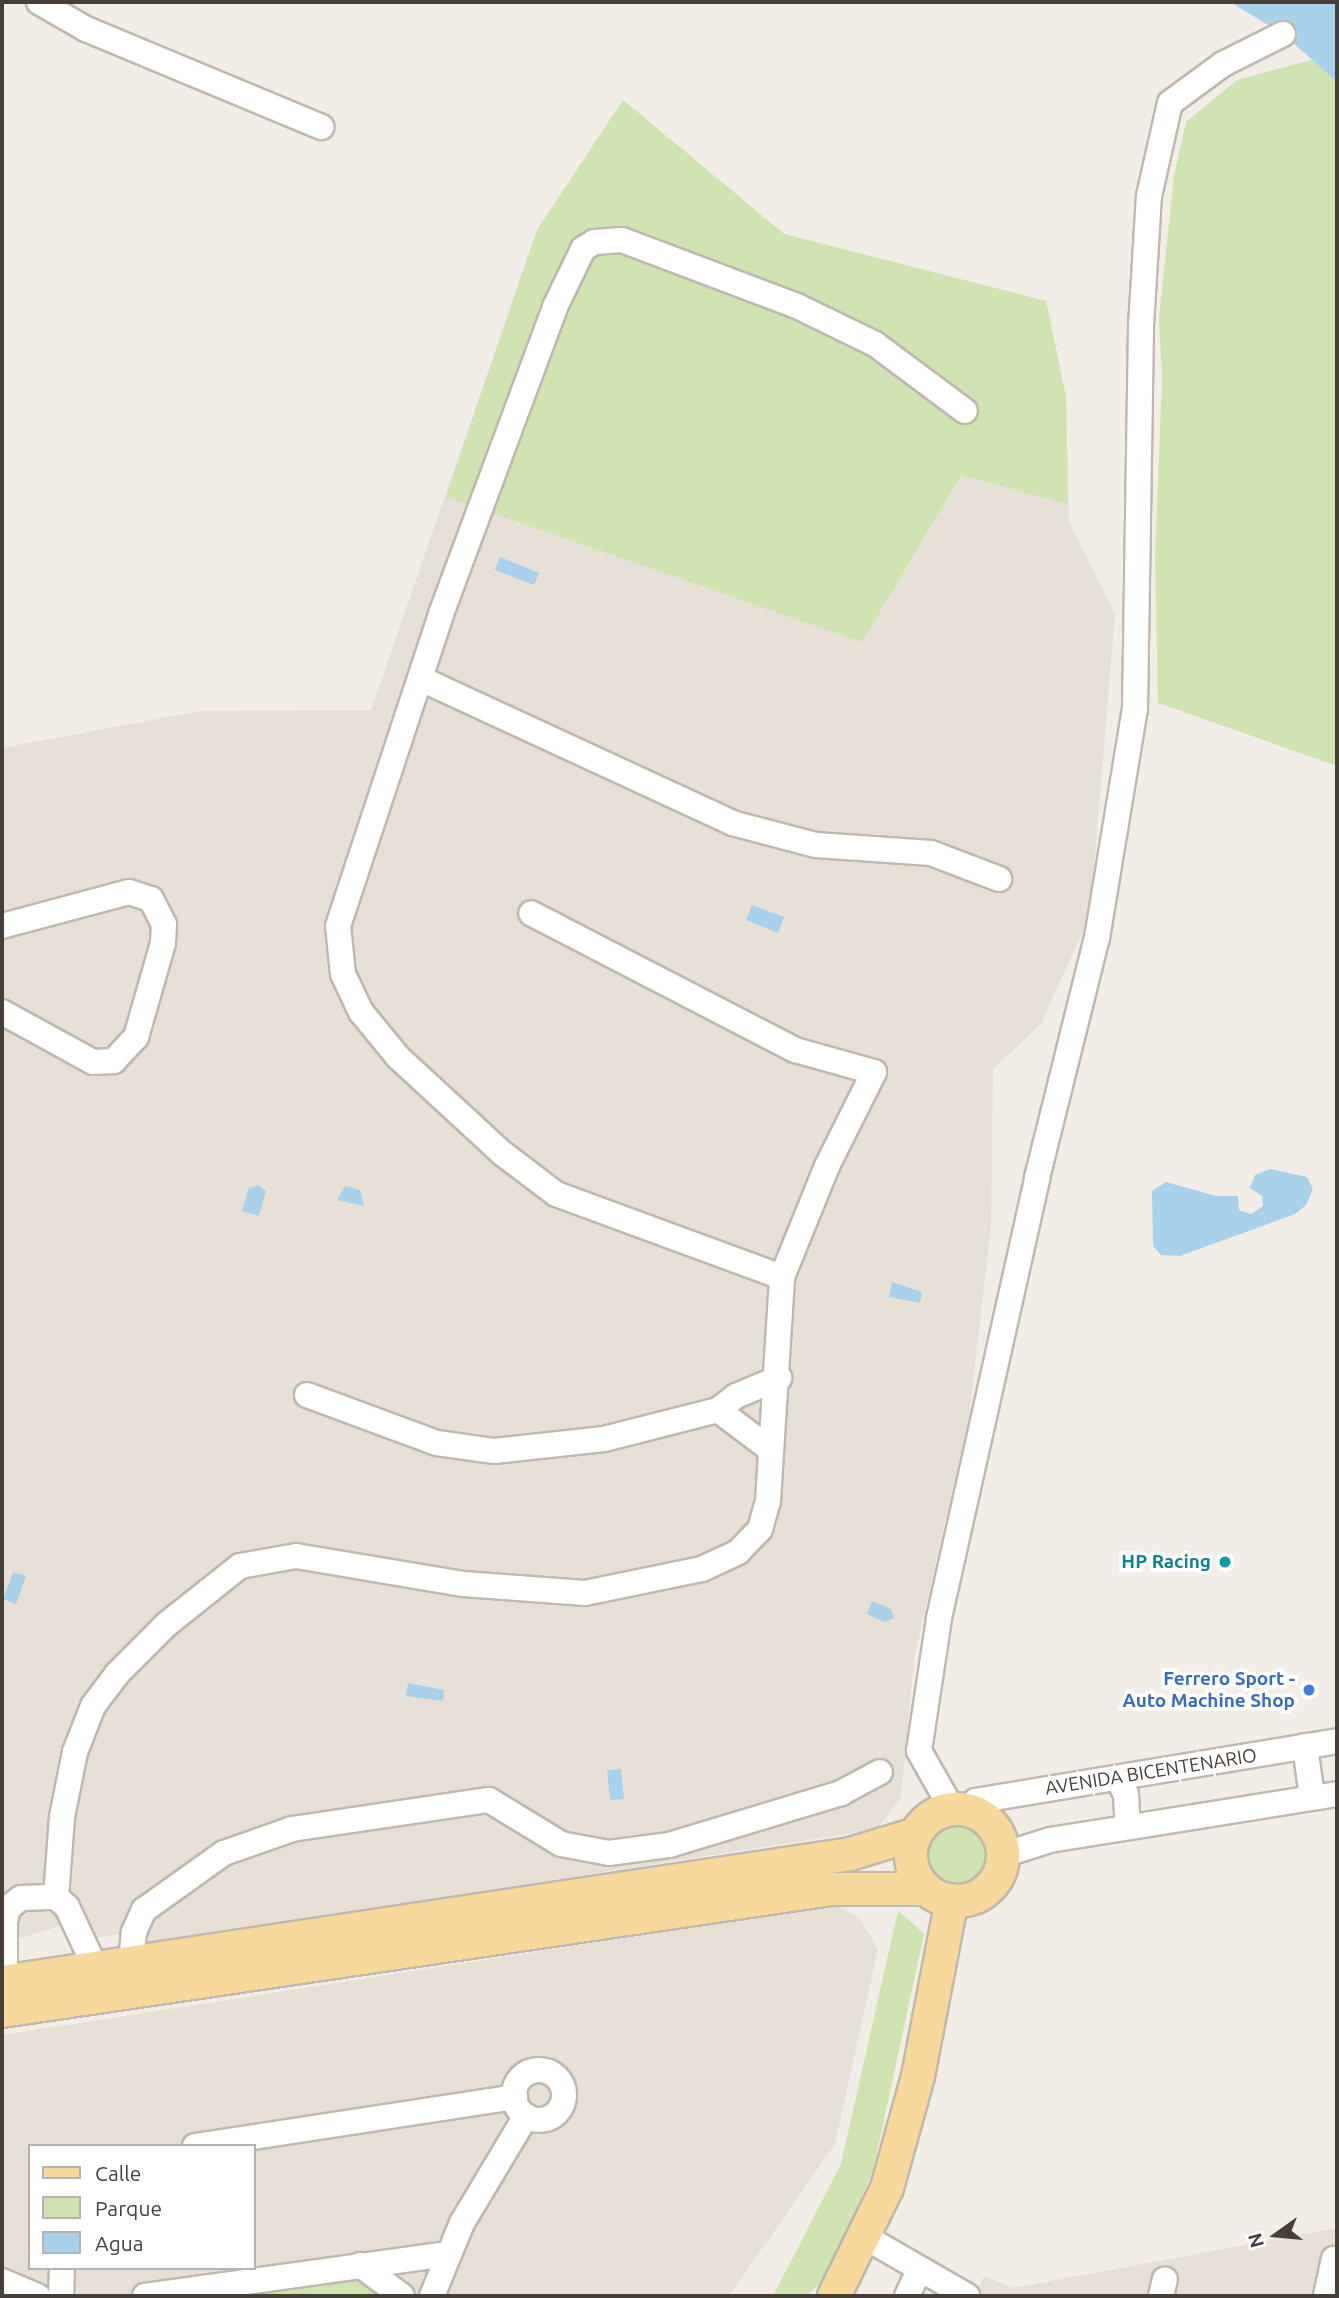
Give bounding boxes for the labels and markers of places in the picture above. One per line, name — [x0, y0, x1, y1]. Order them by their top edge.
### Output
place label: HP Racing — [1121, 1551, 1211, 1573]
marker: HP Racing — [1217, 1554, 1233, 1570]
place label: Ferrero Sport - Auto Machine Shop — [1122, 1668, 1295, 1712]
marker: Ferrero Sport - Auto Machine Shop — [1301, 1682, 1317, 1698]

